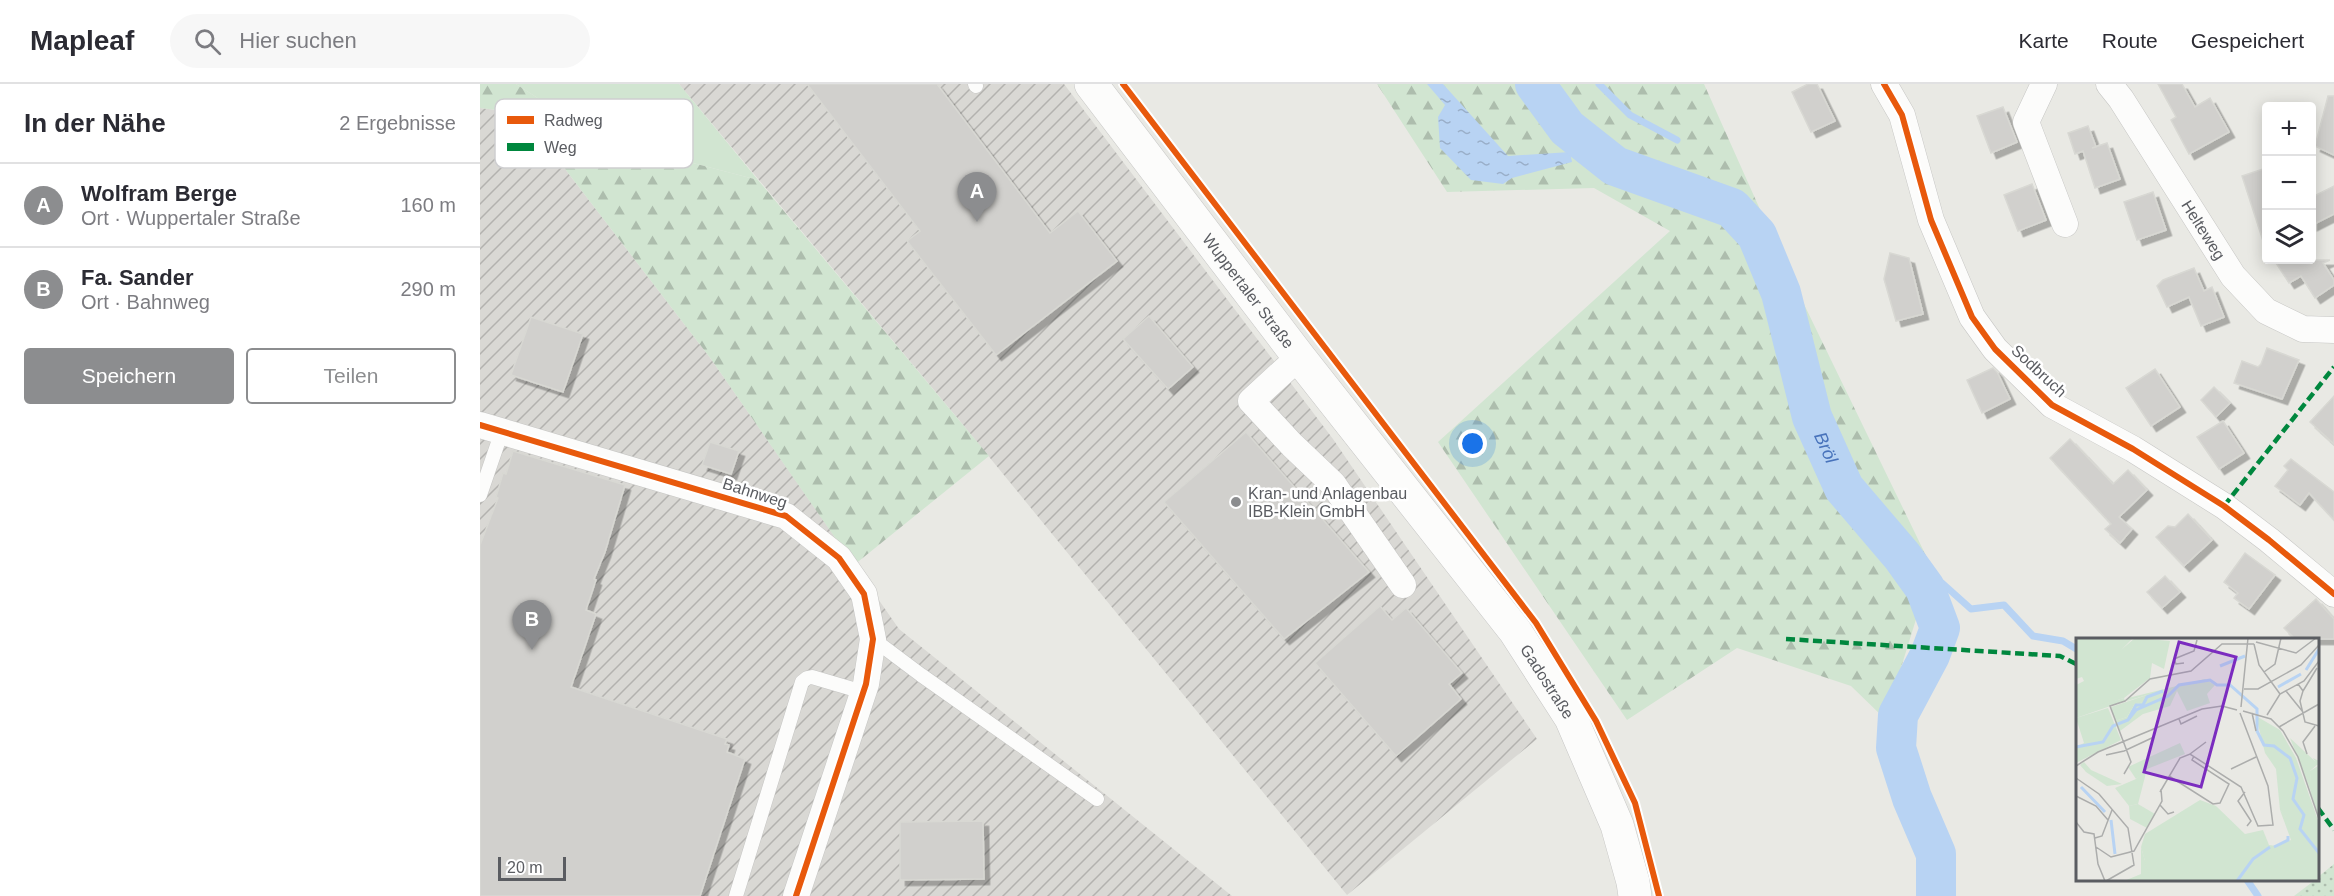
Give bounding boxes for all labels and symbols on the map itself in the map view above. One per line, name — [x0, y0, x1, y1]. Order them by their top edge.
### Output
legend — [495, 99, 693, 168]
text: Radweg — [544, 112, 603, 129]
text: Weg — [544, 139, 577, 156]
pin: A — [958, 172, 996, 222]
street label: Helteweg — [2179, 197, 2229, 263]
street label: Wuppertaler Straße — [1200, 230, 1298, 351]
street label: Sodbruch — [2008, 341, 2070, 401]
your location — [1458, 429, 1487, 458]
water label: Bröl — [1810, 429, 1842, 467]
street label: Bahnweg — [721, 475, 789, 511]
place label: Kran- und Anlagenbau IBB-Klein GmbH — [1248, 485, 1407, 520]
marker: Kran- und Anlagenbau IBB-Klein GmbH — [1229, 495, 1243, 509]
pin: B — [512, 600, 552, 650]
inset map — [2076, 638, 2319, 881]
street label: Gadostraße — [1517, 641, 1577, 722]
scale bar — [498, 854, 566, 882]

